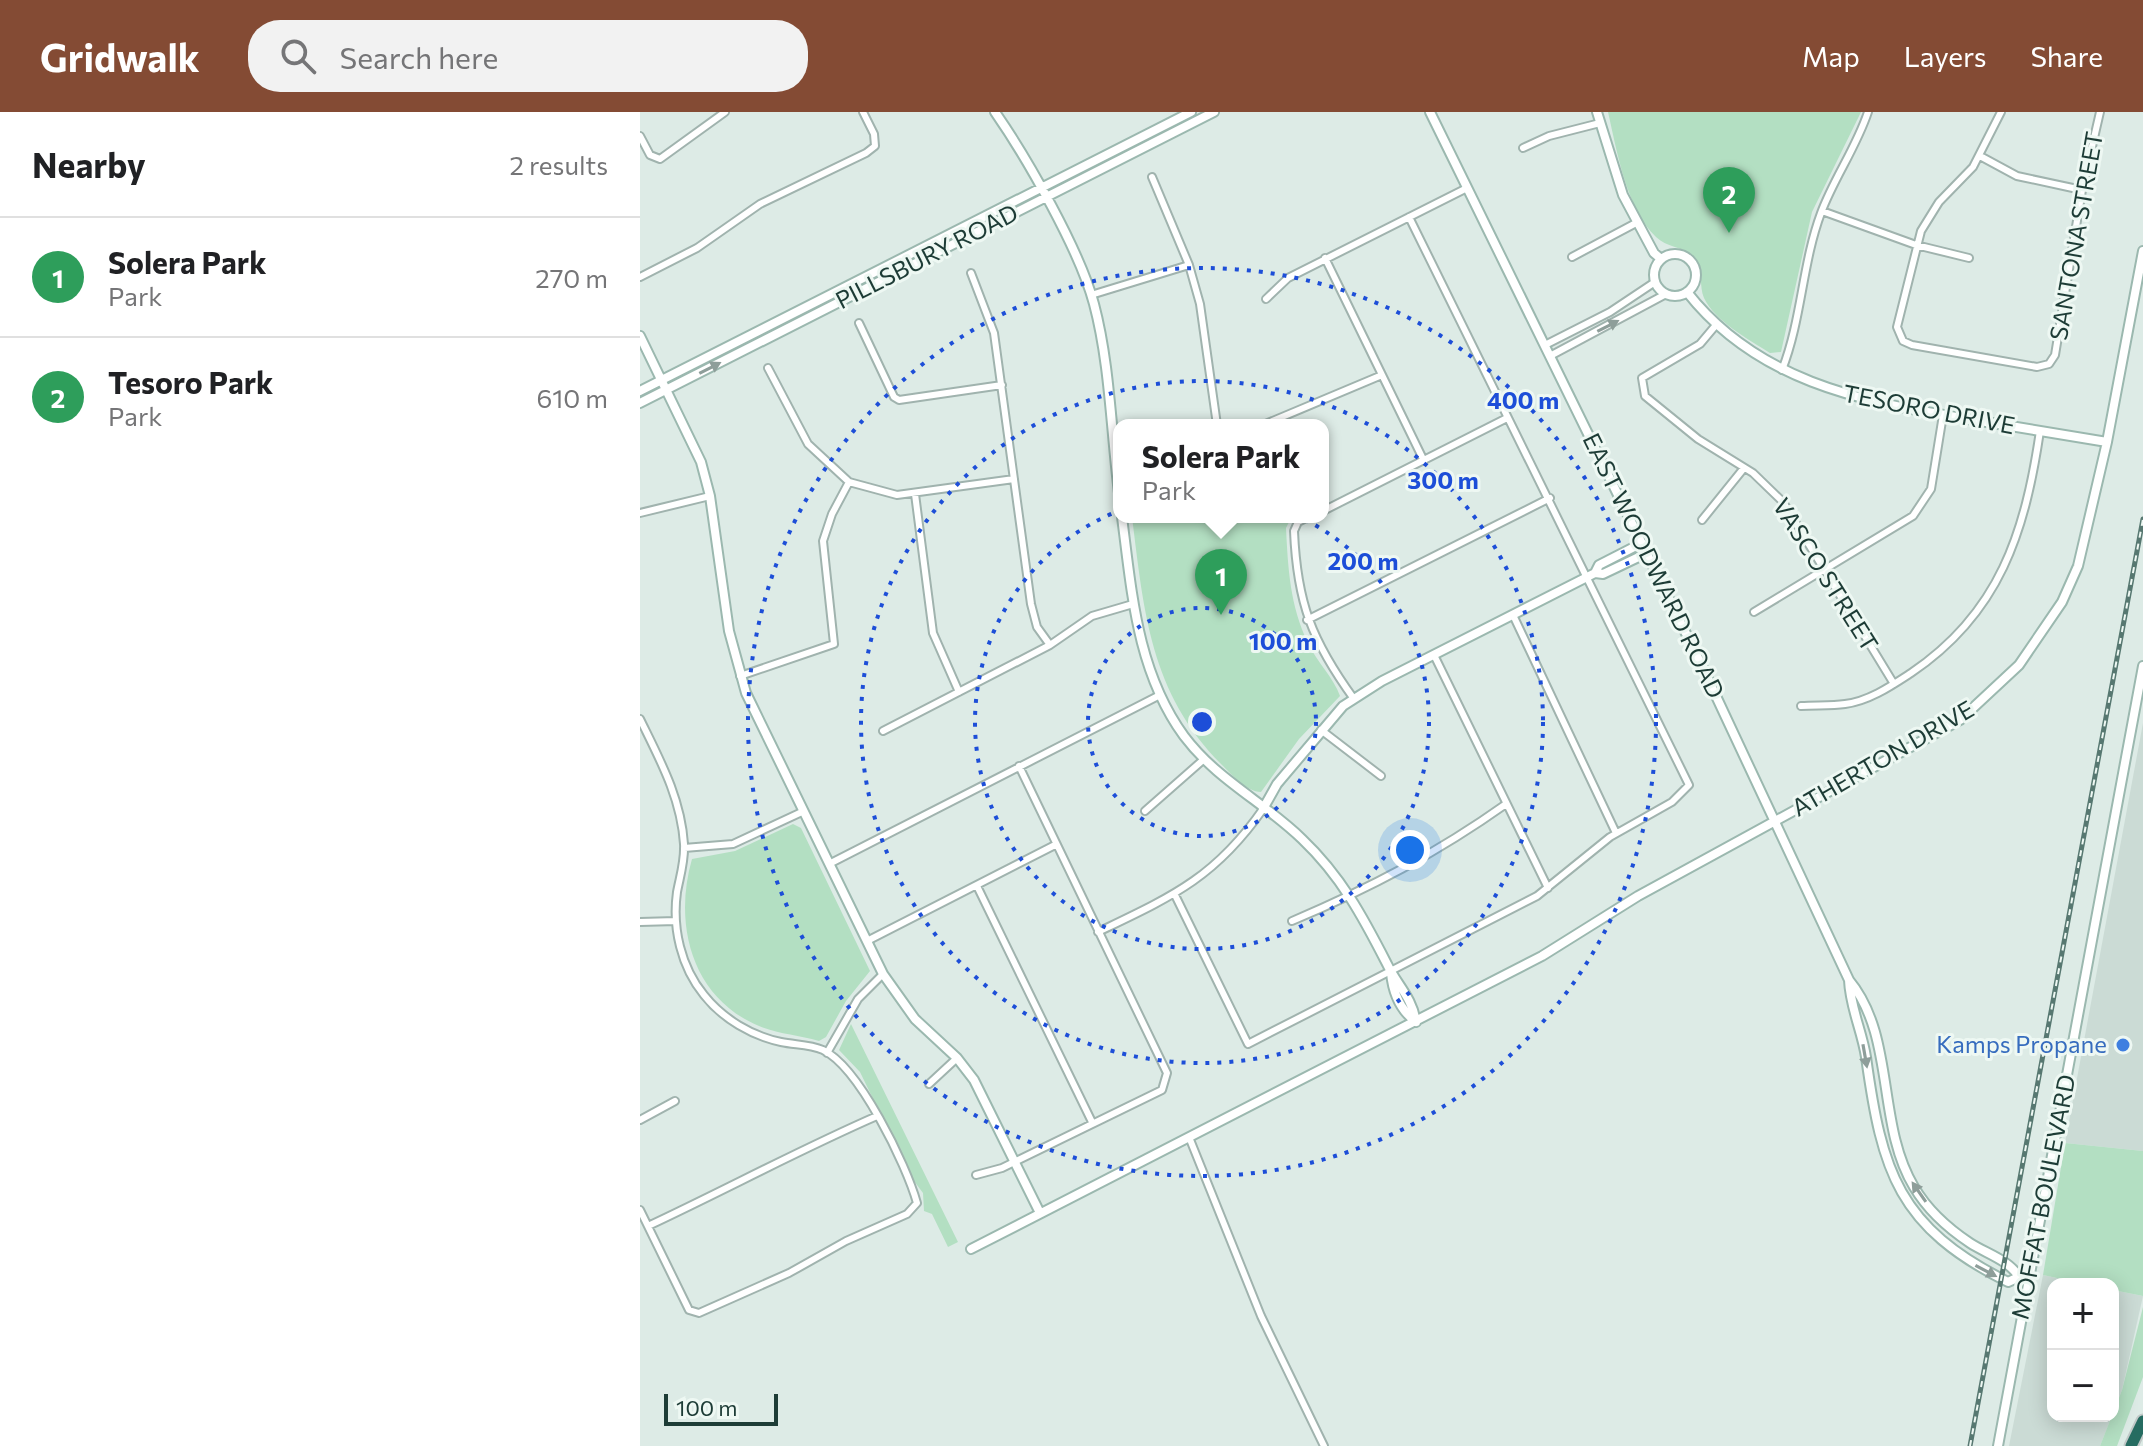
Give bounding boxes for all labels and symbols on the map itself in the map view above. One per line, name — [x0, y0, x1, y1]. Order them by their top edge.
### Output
street label: SANTONA STREET — [2043, 129, 2108, 342]
pin: 2 — [1703, 167, 1755, 233]
street label: PILLSBURY ROAD — [830, 197, 1022, 314]
one-way arrow — [1597, 319, 1620, 332]
one-way arrow — [698, 361, 721, 374]
street label: TESORO DRIVE — [1841, 378, 2018, 439]
text: 400 m — [1487, 385, 1559, 414]
street label: EAST WOODWARD ROAD — [1577, 428, 1731, 703]
text: 300 m — [1407, 465, 1479, 494]
street label: VASCO STREET — [1768, 492, 1885, 656]
text: 200 m — [1328, 546, 1398, 575]
pin: 1 — [1195, 549, 1247, 615]
text: 100 m — [1249, 626, 1317, 655]
street label: ATHERTON DRIVE — [1786, 694, 1979, 822]
centre of rings — [1188, 708, 1216, 736]
your location — [1390, 830, 1430, 870]
place label: Kamps Propane — [1936, 1029, 2107, 1058]
marker: Kamps Propane — [2114, 1036, 2132, 1054]
one-way arrow — [1859, 1043, 1872, 1068]
street label: MOFFAT BOULEVARD — [2005, 1072, 2081, 1322]
one-way arrow — [1911, 1181, 1927, 1203]
one-way arrow — [1975, 1264, 1998, 1278]
scale bar — [664, 1390, 778, 1426]

